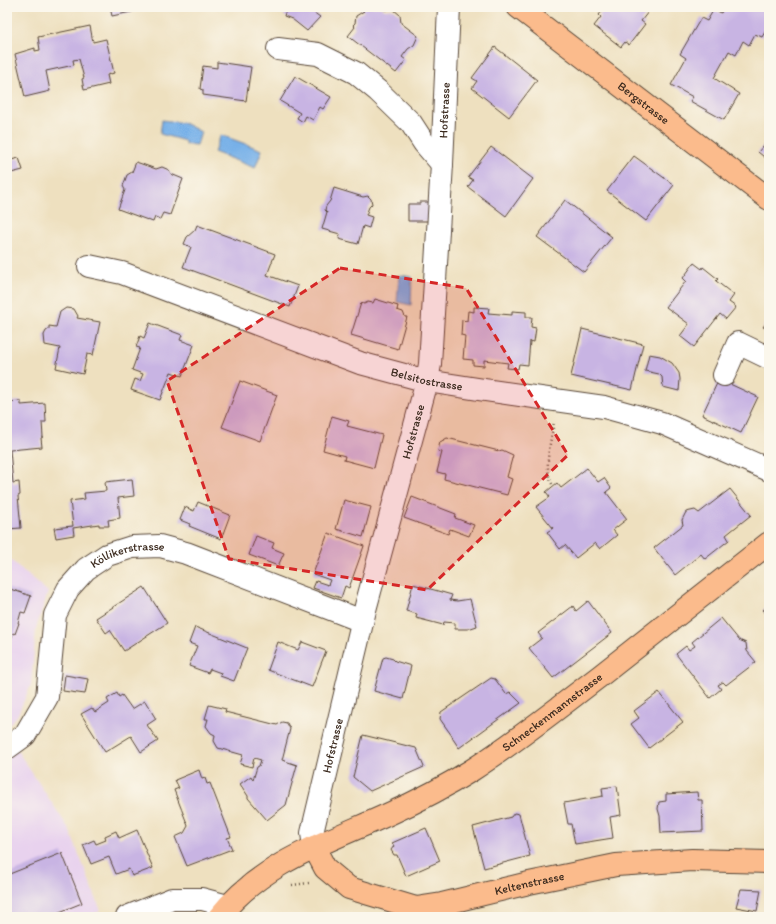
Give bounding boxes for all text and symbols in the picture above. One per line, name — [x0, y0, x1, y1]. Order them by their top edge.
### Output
street label: Bergstrasse — [615, 79, 672, 127]
street label: Hofstrasse — [436, 82, 453, 139]
street label: Belsitostrasse — [389, 365, 464, 394]
street label: Hofstrasse — [399, 403, 427, 461]
street label: Köllikerstrasse — [88, 539, 167, 571]
street label: Schneckenmannstrasse — [499, 670, 605, 754]
street label: Hofstrasse — [320, 717, 346, 774]
street label: Keltenstrasse — [493, 869, 566, 898]

